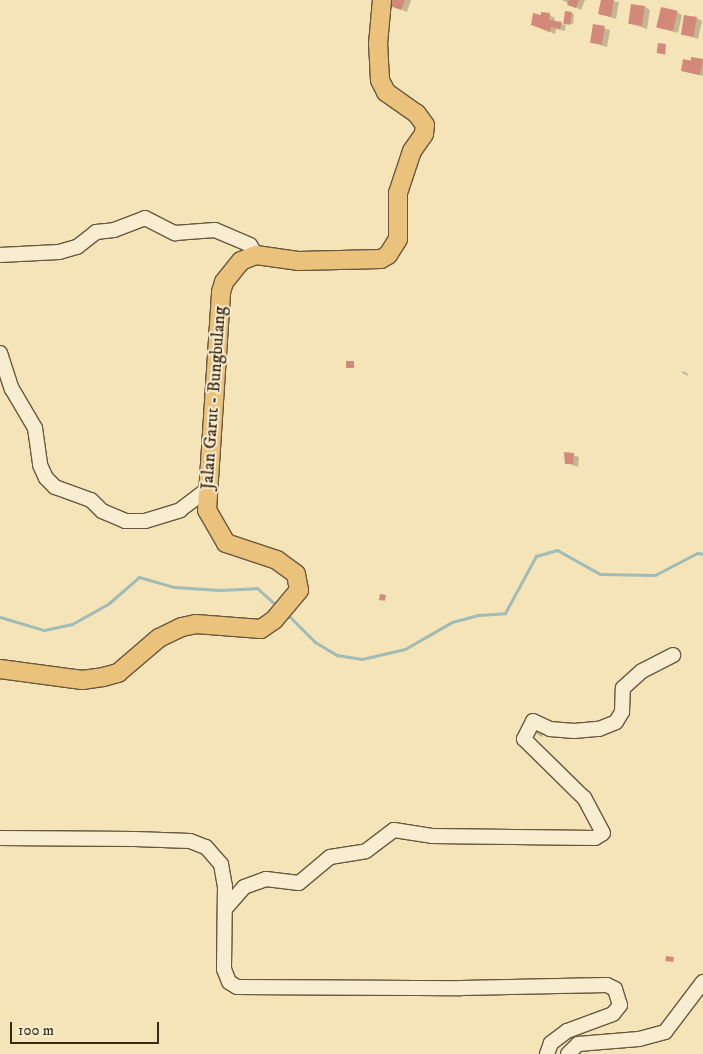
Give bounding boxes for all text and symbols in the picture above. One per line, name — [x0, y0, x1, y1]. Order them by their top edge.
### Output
street label: Jalan Garut - Bungbulang — [197, 306, 231, 490]
scale bar — [12, 1012, 161, 1044]
text: 100 m — [18, 1021, 54, 1040]

